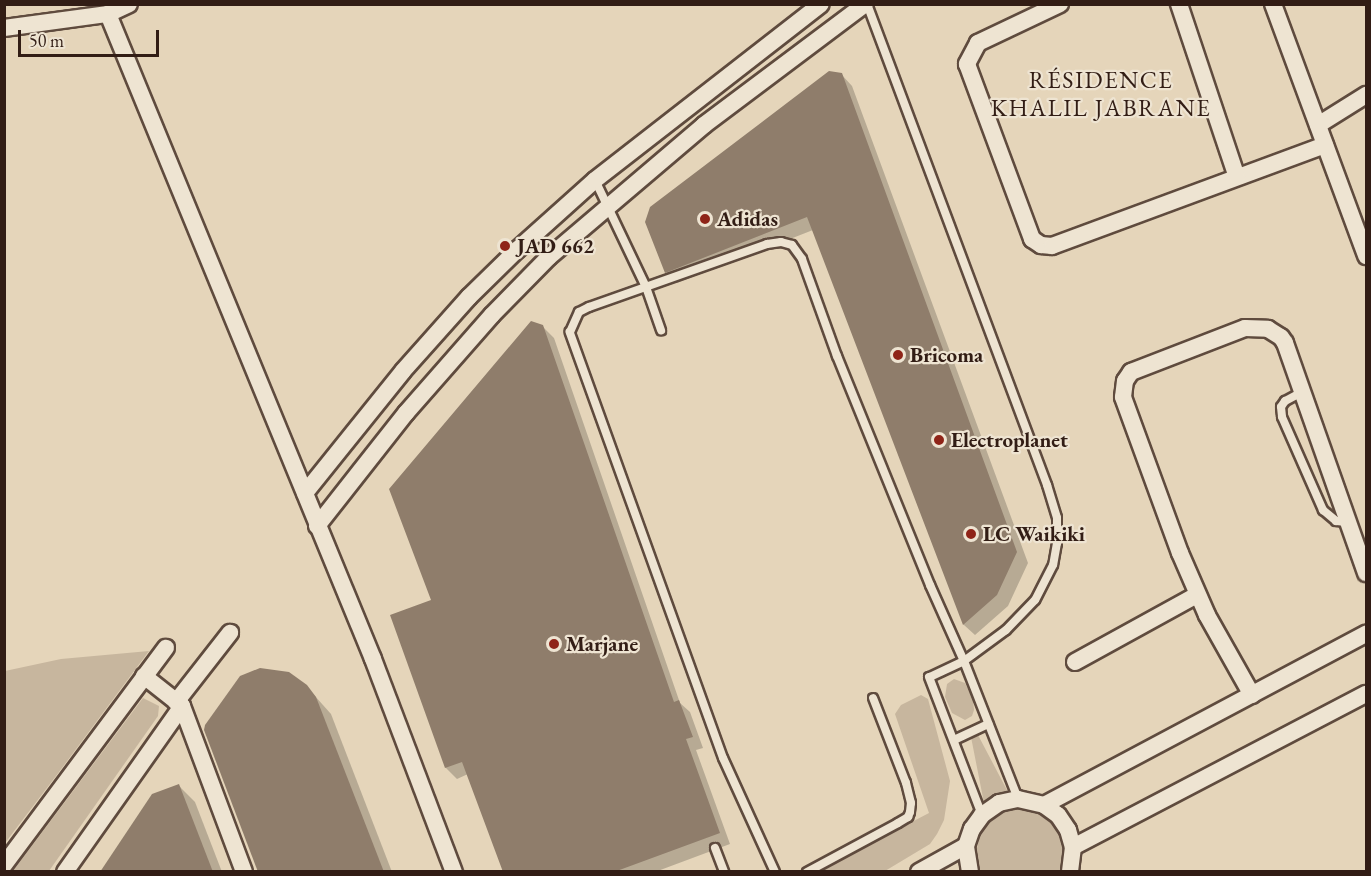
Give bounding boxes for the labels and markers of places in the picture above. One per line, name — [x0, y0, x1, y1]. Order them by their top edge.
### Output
place label: Adidas — [717, 206, 778, 232]
marker: Adidas — [698, 212, 712, 226]
place label: JAD 662 — [517, 233, 594, 259]
marker: JAD 662 — [498, 239, 512, 253]
place label: Bricoma — [910, 342, 983, 368]
marker: Bricoma — [891, 348, 905, 362]
place label: Electroplanet — [951, 427, 1068, 453]
marker: Electroplanet — [932, 433, 946, 447]
place label: LC Waikiki — [983, 521, 1085, 547]
marker: LC Waikiki — [964, 527, 978, 541]
place label: Marjane — [566, 631, 638, 657]
marker: Marjane — [547, 637, 561, 651]

